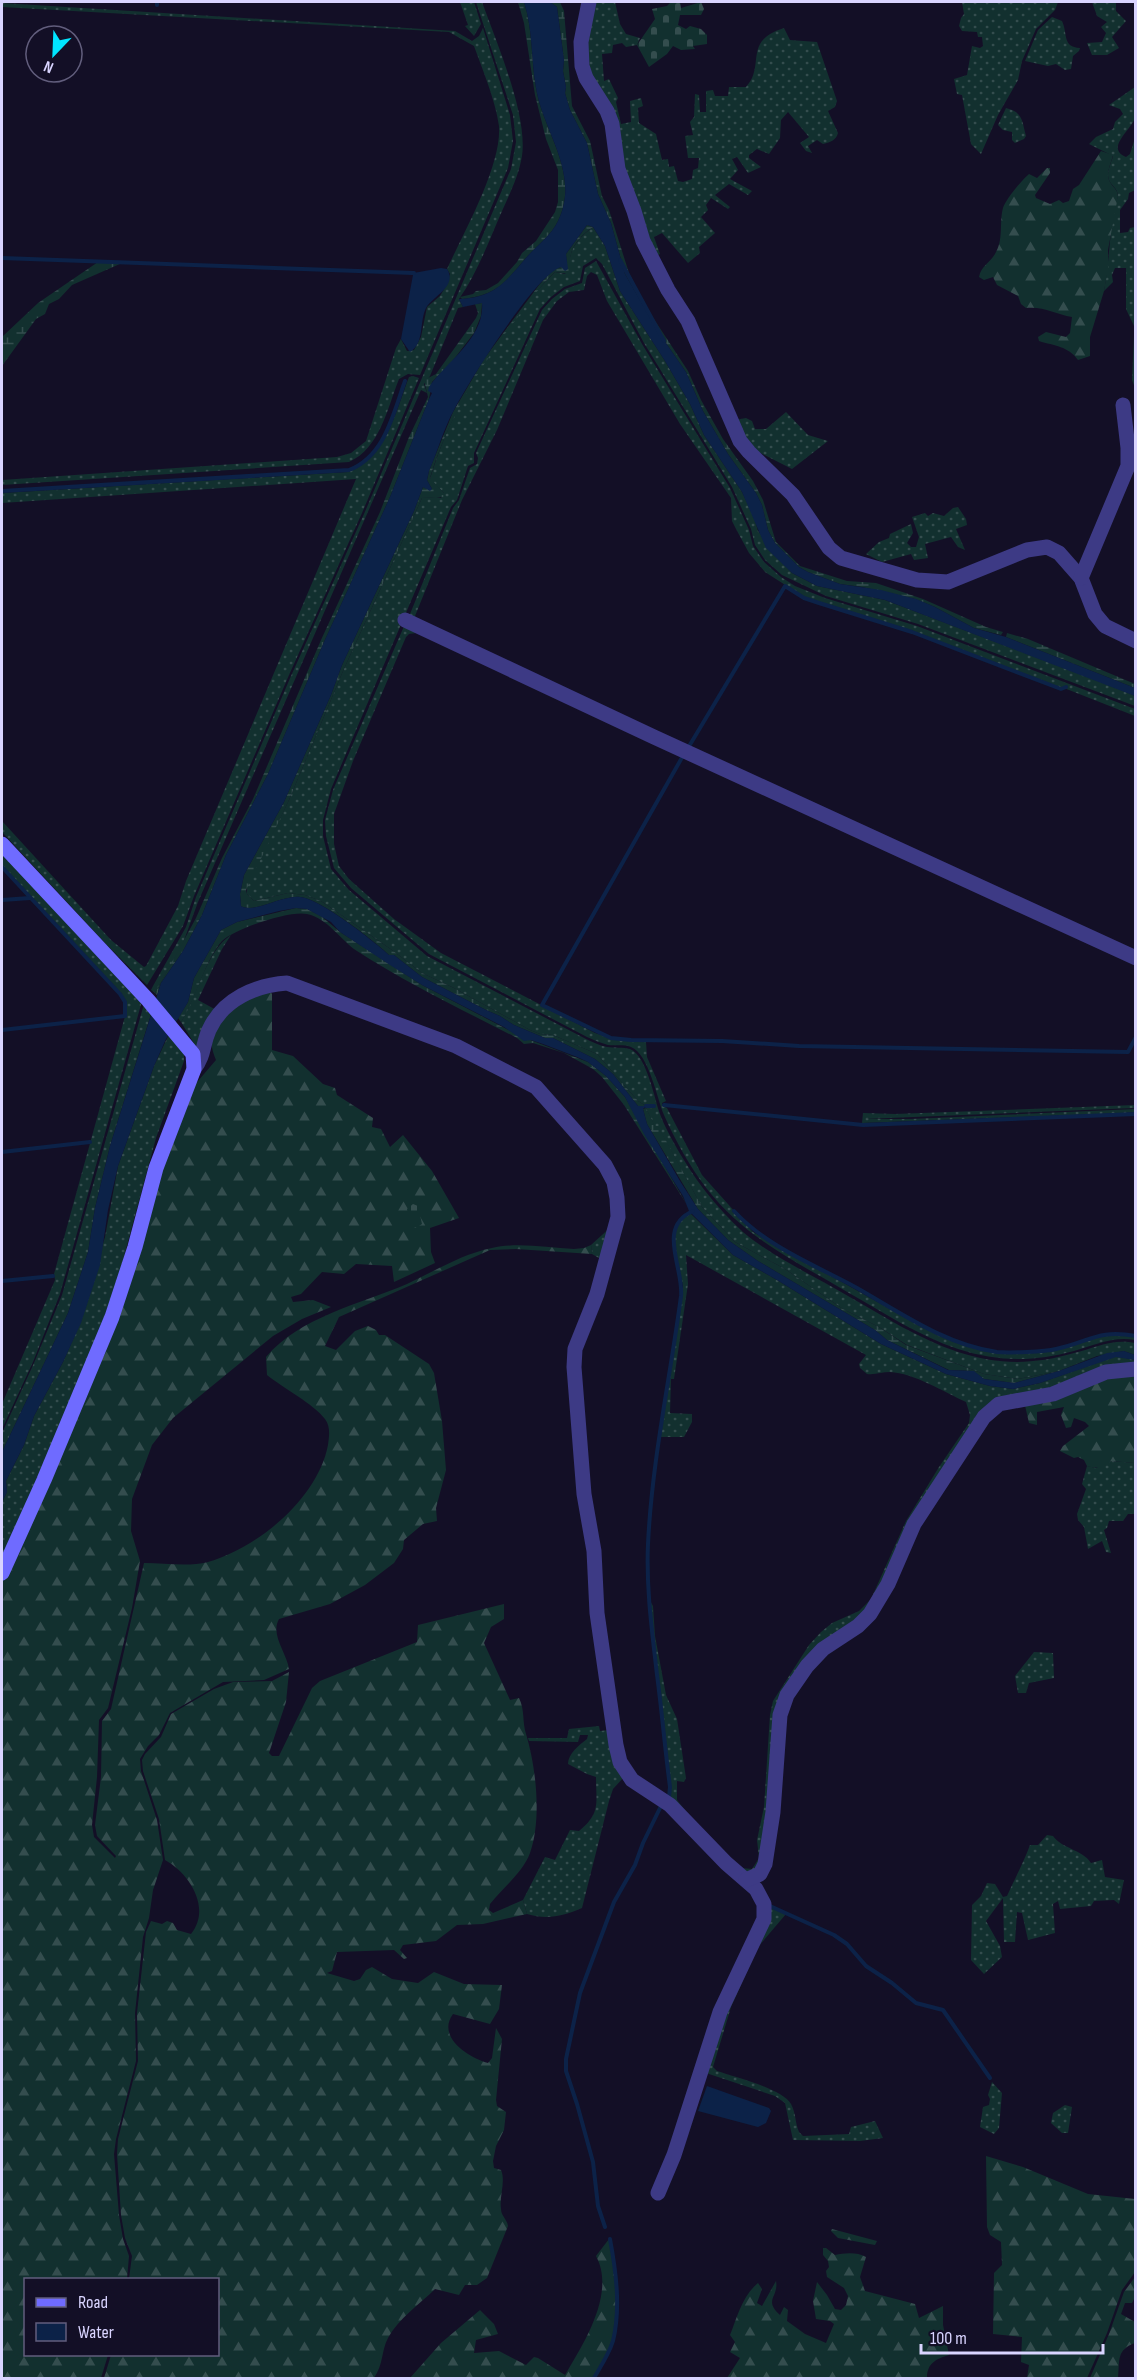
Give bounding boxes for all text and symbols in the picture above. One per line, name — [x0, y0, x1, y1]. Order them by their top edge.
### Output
north arrow — [24, 24, 84, 84]
text: N — [41, 56, 56, 77]
legend — [24, 2278, 219, 2356]
text: Road — [78, 2292, 108, 2313]
scale bar — [921, 2317, 1102, 2355]
text: Water — [78, 2322, 114, 2343]
text: 100 m — [930, 2328, 967, 2349]

